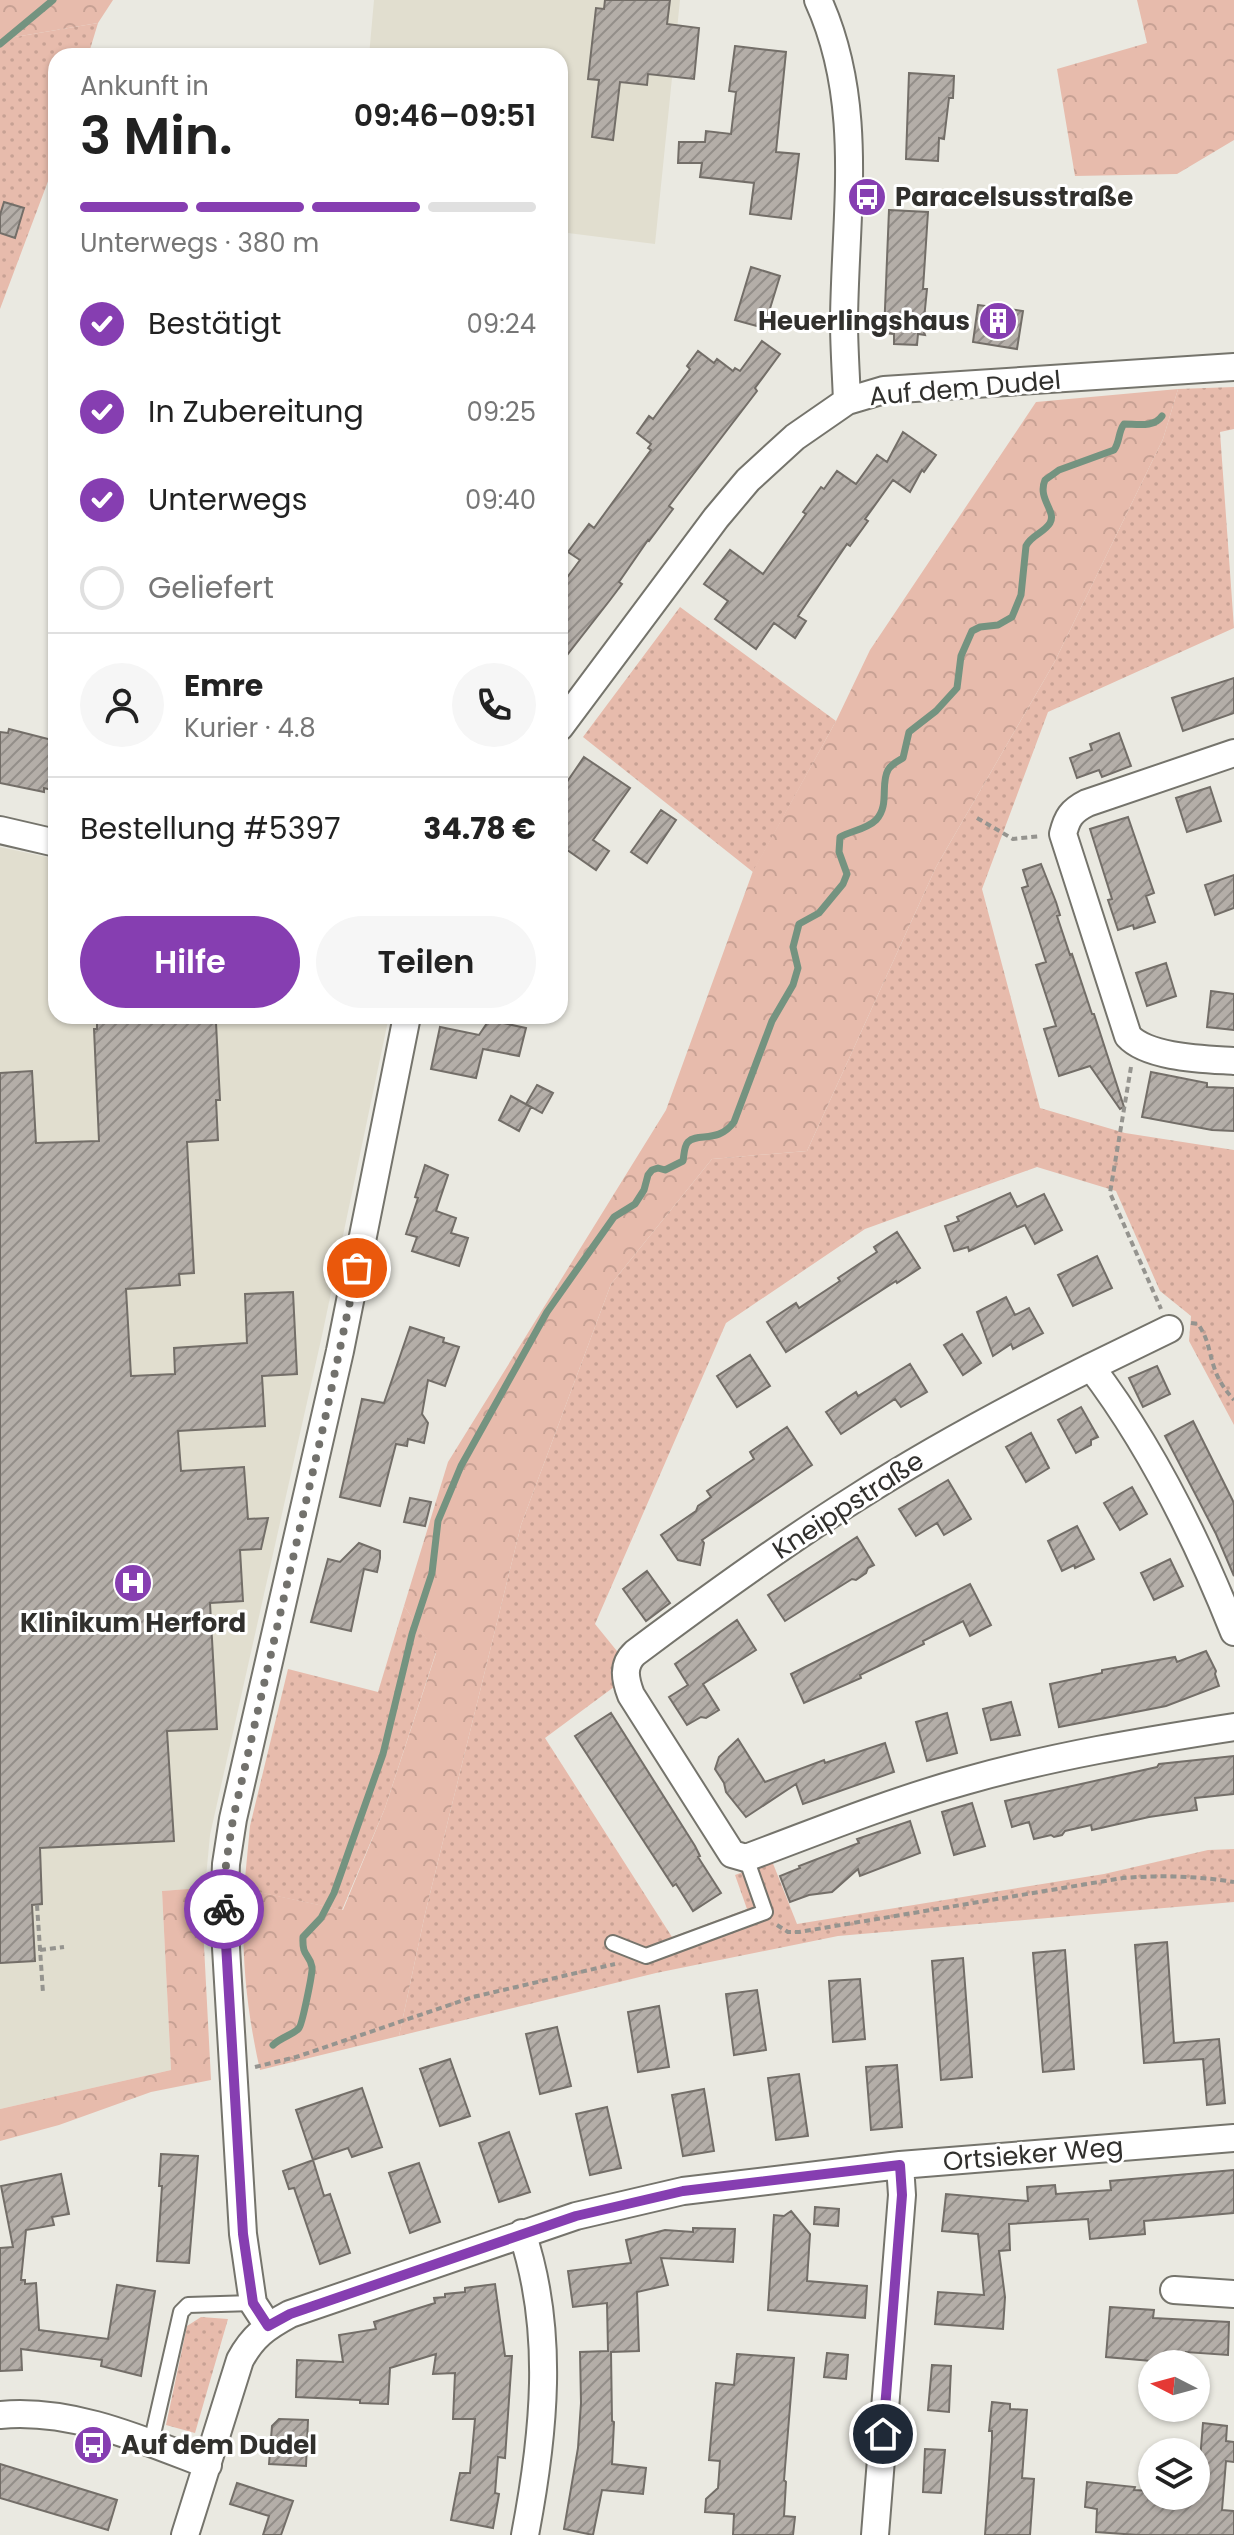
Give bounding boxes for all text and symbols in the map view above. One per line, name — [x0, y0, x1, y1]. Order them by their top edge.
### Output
text: Ankunft in — [80, 68, 209, 104]
text: 09:46–09:51 — [354, 94, 536, 137]
text: 3 Min. — [80, 99, 233, 172]
bus stop icon: Paracelsusstraße — [846, 176, 888, 218]
place label: Paracelsusstraße — [895, 179, 1133, 215]
text: Unterwegs · 380 m — [80, 225, 319, 261]
building icon: Heuerlingshaus — [977, 300, 1019, 342]
icon: check — [80, 302, 124, 346]
text: Bestätigt — [148, 302, 281, 345]
place label: Heuerlingshaus — [758, 303, 970, 339]
text: 09:24 — [466, 306, 536, 342]
street label: Auf dem Dudel — [868, 362, 1062, 414]
icon: check — [80, 390, 124, 434]
text: In Zubereitung — [148, 390, 364, 433]
text: 09:25 — [466, 394, 536, 430]
icon: check — [80, 478, 124, 522]
text: Unterwegs — [148, 478, 307, 521]
text: 09:40 — [465, 482, 536, 518]
text: Geliefert — [148, 566, 274, 609]
button: person — [80, 663, 164, 747]
button: phone — [452, 663, 536, 747]
text: Emre — [184, 664, 263, 707]
text: Kurier · 4.8 — [184, 710, 316, 746]
text: Bestellung #5397 — [80, 807, 341, 850]
text: 34.78 € — [423, 807, 536, 850]
button: Hilfe — [80, 916, 300, 1008]
button: Teilen — [316, 916, 536, 1008]
pin — [323, 1234, 391, 1302]
icon: bag — [335, 1246, 379, 1290]
street label: Kneippstraße — [765, 1443, 931, 1567]
hospital icon: Klinikum Herford — [112, 1562, 154, 1604]
place label: Klinikum Herford — [20, 1605, 246, 1641]
courier — [184, 1869, 264, 1949]
icon: bike — [202, 1887, 246, 1931]
street label: Ortsieker Weg — [941, 2128, 1125, 2180]
north arrow — [1138, 2350, 1210, 2422]
map controls — [1138, 2350, 1210, 2510]
pin — [849, 2400, 917, 2468]
icon: home — [861, 2412, 905, 2456]
bus stop icon: Auf dem Dudel — [72, 2424, 114, 2466]
place label: Auf dem Dudel — [121, 2427, 317, 2463]
button: layers — [1138, 2438, 1210, 2510]

